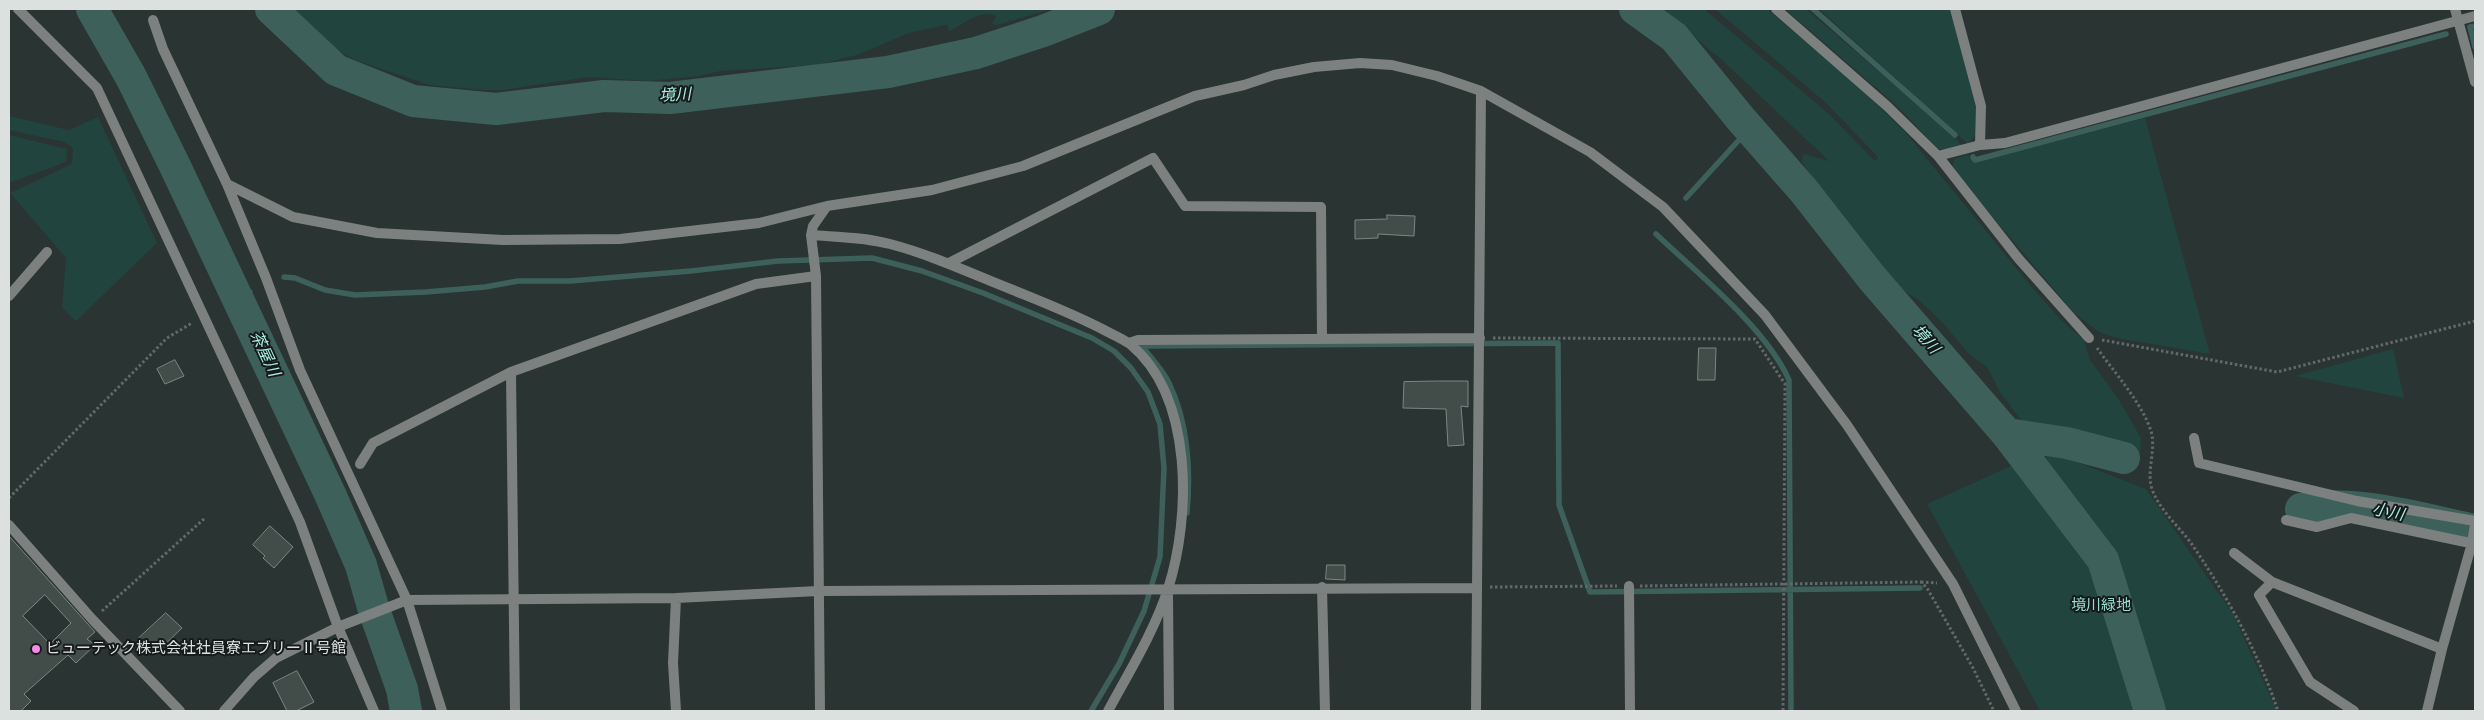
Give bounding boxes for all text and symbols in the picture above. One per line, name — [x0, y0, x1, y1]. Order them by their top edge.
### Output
water label: 境川 — [659, 86, 691, 106]
water label: 境川 — [1907, 322, 1943, 358]
water label: 茶屋川 — [245, 328, 283, 380]
water label: 小川 — [2370, 501, 2406, 525]
park label: 境川緑地 — [2071, 597, 2131, 615]
place label: ビューテック株式会社社員寮エブリーⅡ号館 — [46, 640, 346, 658]
marker: ビューテック株式会社社員寮エブリーⅡ号館 — [30, 643, 42, 655]

